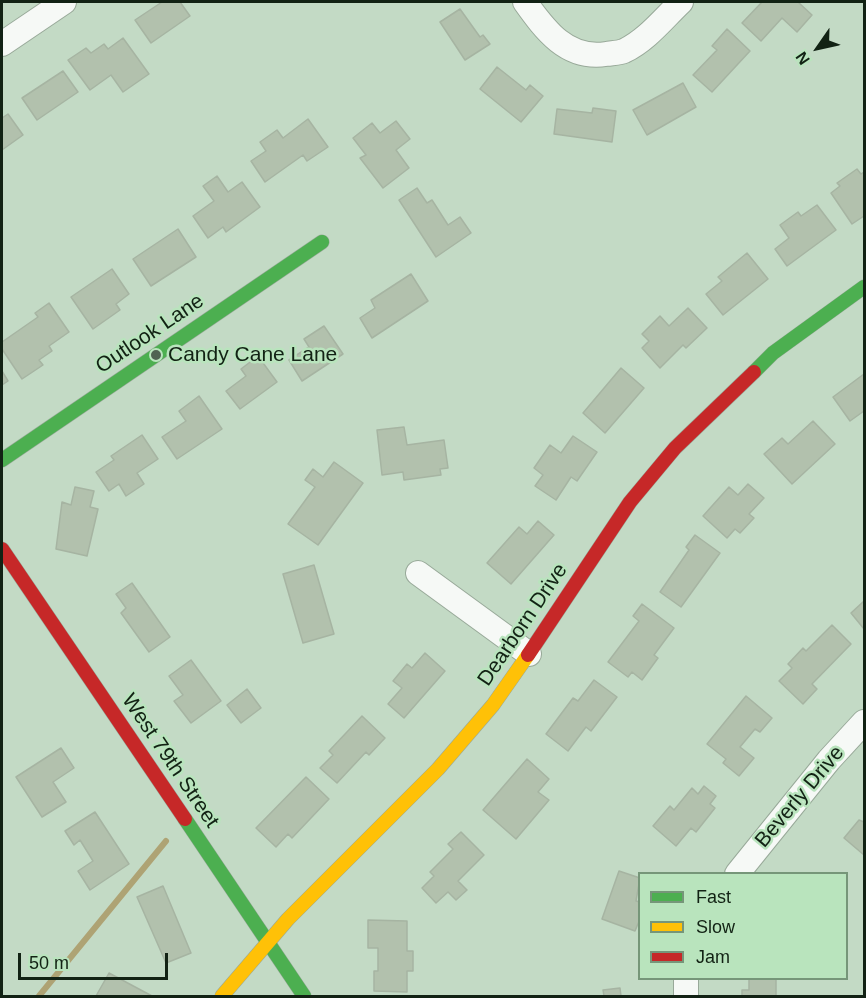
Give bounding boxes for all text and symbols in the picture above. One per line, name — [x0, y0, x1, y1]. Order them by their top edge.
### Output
north arrow — [788, 18, 848, 78]
text: N — [792, 49, 813, 68]
street label: Outlook Lane — [91, 289, 209, 379]
place label: Candy Cane Lane — [168, 342, 337, 368]
marker: Candy Cane Lane — [149, 348, 163, 362]
street label: Dearborn Drive — [473, 559, 573, 691]
street label: West 79th Street — [116, 689, 224, 833]
street label: Beverly Drive — [750, 741, 850, 853]
legend — [638, 872, 848, 980]
text: Fast — [696, 887, 731, 907]
text: Slow — [696, 917, 735, 937]
scale bar — [21, 941, 171, 979]
text: Jam — [696, 947, 730, 967]
text: 50 m — [29, 953, 69, 973]

